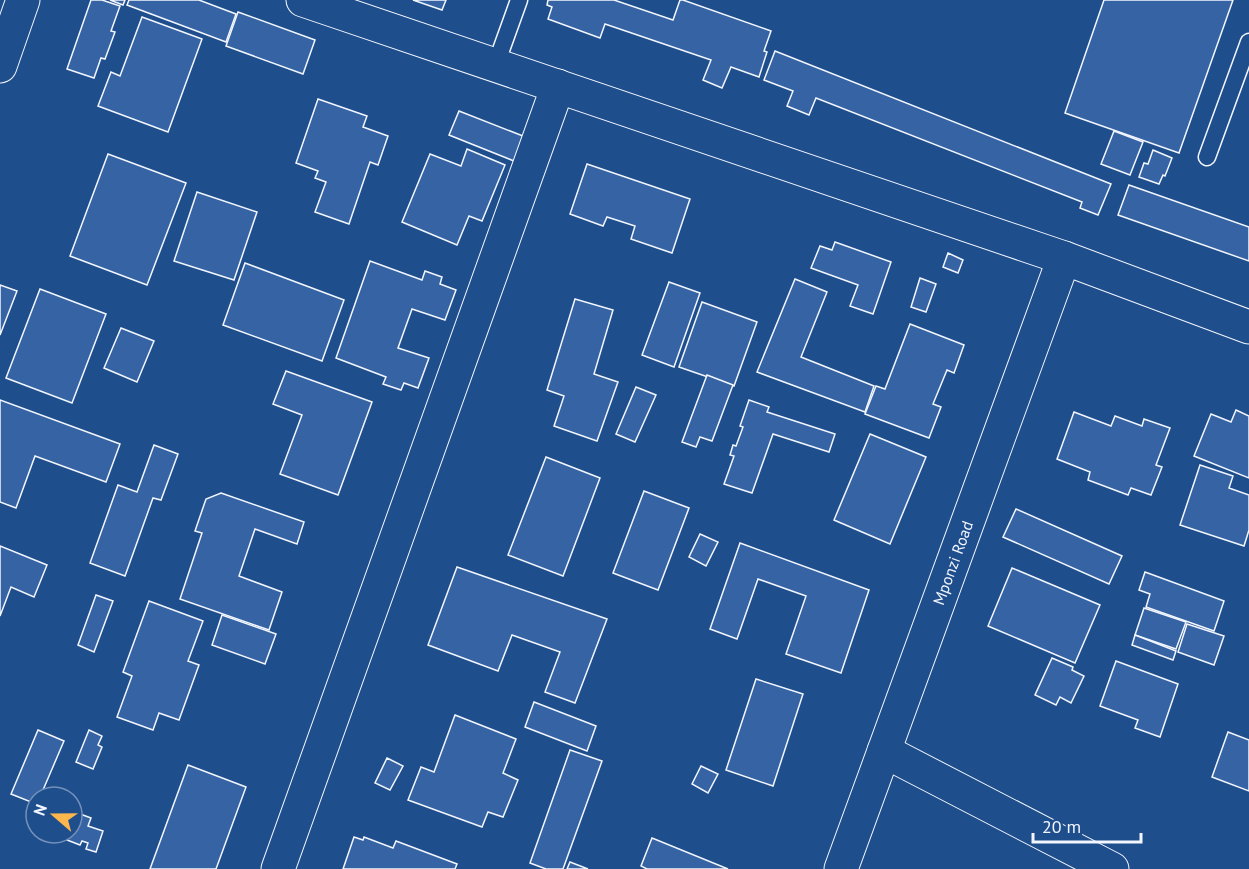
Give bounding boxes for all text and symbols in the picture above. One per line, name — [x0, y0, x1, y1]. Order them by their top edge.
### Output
street label: Mponzi Road — [928, 518, 977, 608]
north arrow — [24, 785, 84, 845]
text: N — [29, 802, 51, 818]
scale bar — [1033, 806, 1141, 844]
text: 20 m — [1042, 815, 1081, 838]

